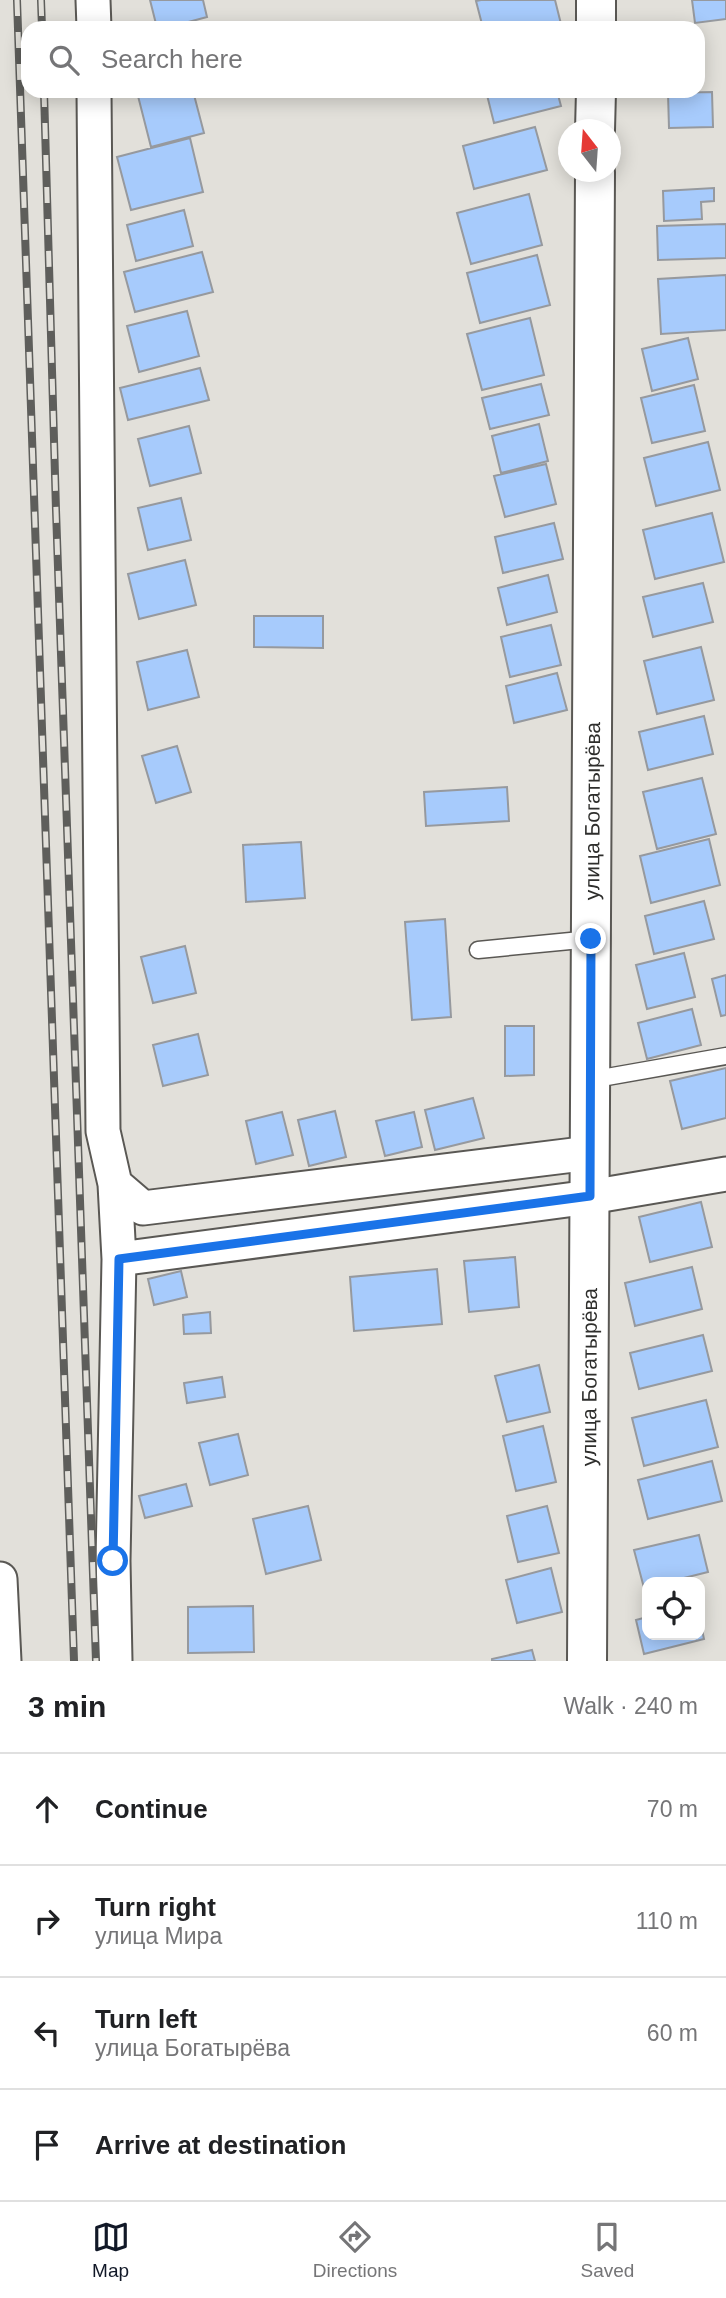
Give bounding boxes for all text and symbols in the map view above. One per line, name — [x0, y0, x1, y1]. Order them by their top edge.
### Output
search box — [21, 21, 705, 98]
icon: search — [45, 41, 83, 79]
text: Search here — [101, 44, 243, 74]
north arrow — [558, 119, 621, 182]
street label: улица Богатырёва — [580, 722, 604, 900]
route end — [575, 923, 606, 954]
street label: улица Богатырёва — [577, 1288, 601, 1466]
route start — [97, 1545, 128, 1576]
map controls — [642, 1577, 705, 1640]
button: locate — [642, 1577, 705, 1640]
text: 3 min — [28, 1690, 106, 1723]
text: Walk · 240 m — [563, 1693, 698, 1719]
icon: ahead — [28, 1790, 66, 1828]
text: Continue — [95, 1794, 208, 1824]
text: 70 m — [647, 1796, 698, 1822]
text: Turn right — [95, 1892, 216, 1922]
icon: right — [28, 1902, 66, 1940]
text: 110 m — [636, 1908, 698, 1934]
text: улица Мира — [95, 1923, 222, 1949]
text: Turn left — [95, 2004, 197, 2034]
icon: left — [28, 2014, 66, 2052]
text: 60 m — [647, 2020, 698, 2046]
text: улица Богатырёва — [95, 2035, 290, 2061]
icon: arrive — [28, 2126, 66, 2164]
text: Arrive at destination — [95, 2130, 346, 2160]
tab: Map — [92, 2218, 130, 2282]
tab: Directions — [313, 2218, 397, 2282]
tab: Saved — [580, 2218, 634, 2282]

